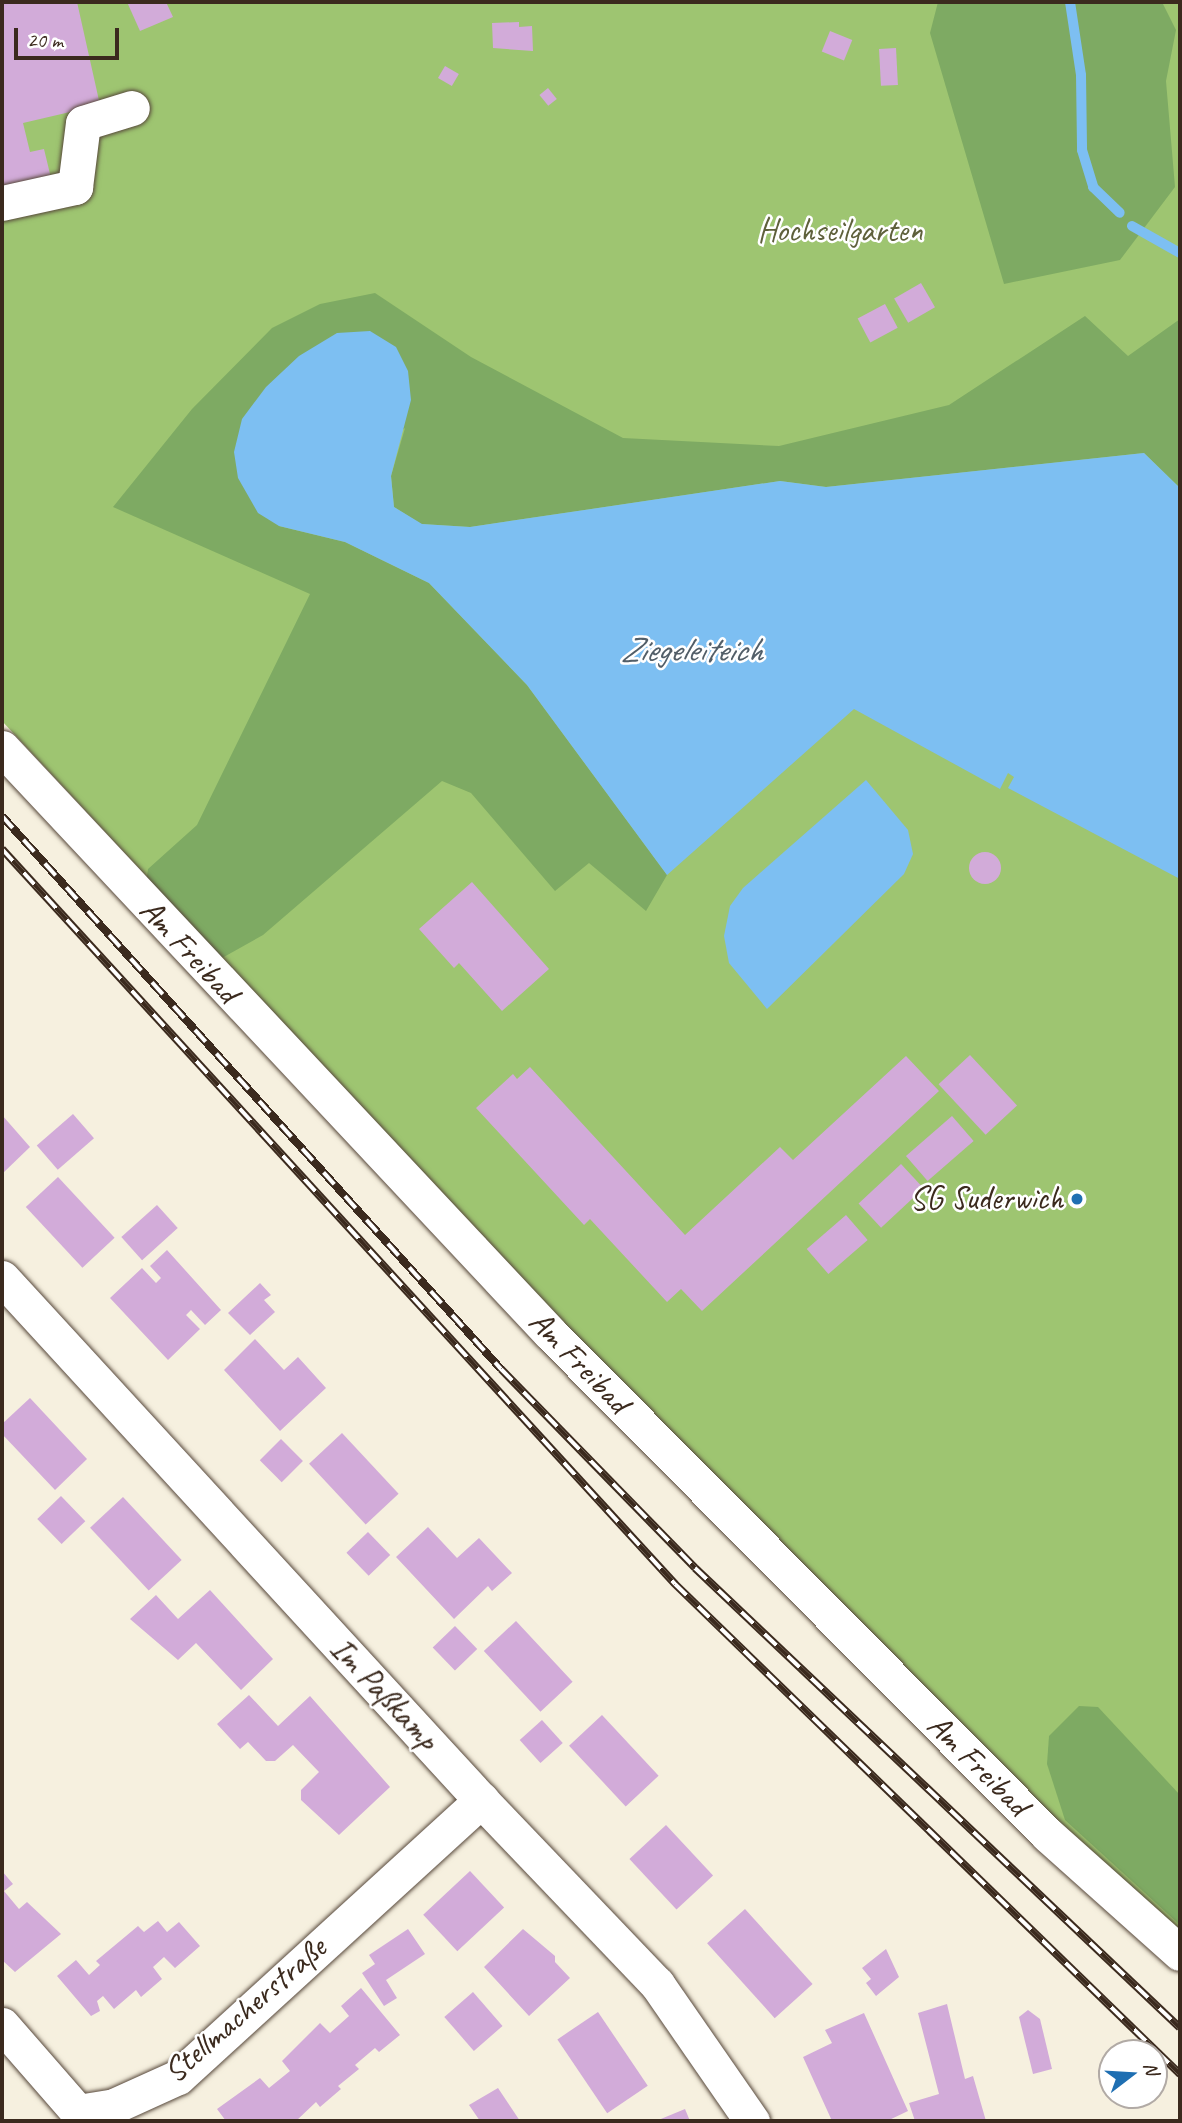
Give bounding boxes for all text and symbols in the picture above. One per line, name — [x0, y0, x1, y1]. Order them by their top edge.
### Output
scale bar — [18, 14, 122, 58]
text: 20 m — [27, 27, 63, 53]
park label: Hochseilgarten — [757, 211, 923, 251]
water label: Ziegeleiteich — [620, 629, 762, 671]
street label: Am Freibad — [131, 891, 247, 1011]
place label: SG Suderwich — [909, 1179, 1063, 1219]
marker: SG Suderwich — [1069, 1191, 1085, 1207]
street label: Am Freibad — [521, 1302, 637, 1422]
street label: Im Paßkamp — [322, 1629, 446, 1759]
street label: Am Freibad — [919, 1706, 1037, 1824]
street label: Stellmacherstraße — [156, 1929, 334, 2091]
north arrow — [1098, 2039, 1168, 2109]
text: N — [1138, 2059, 1164, 2078]

